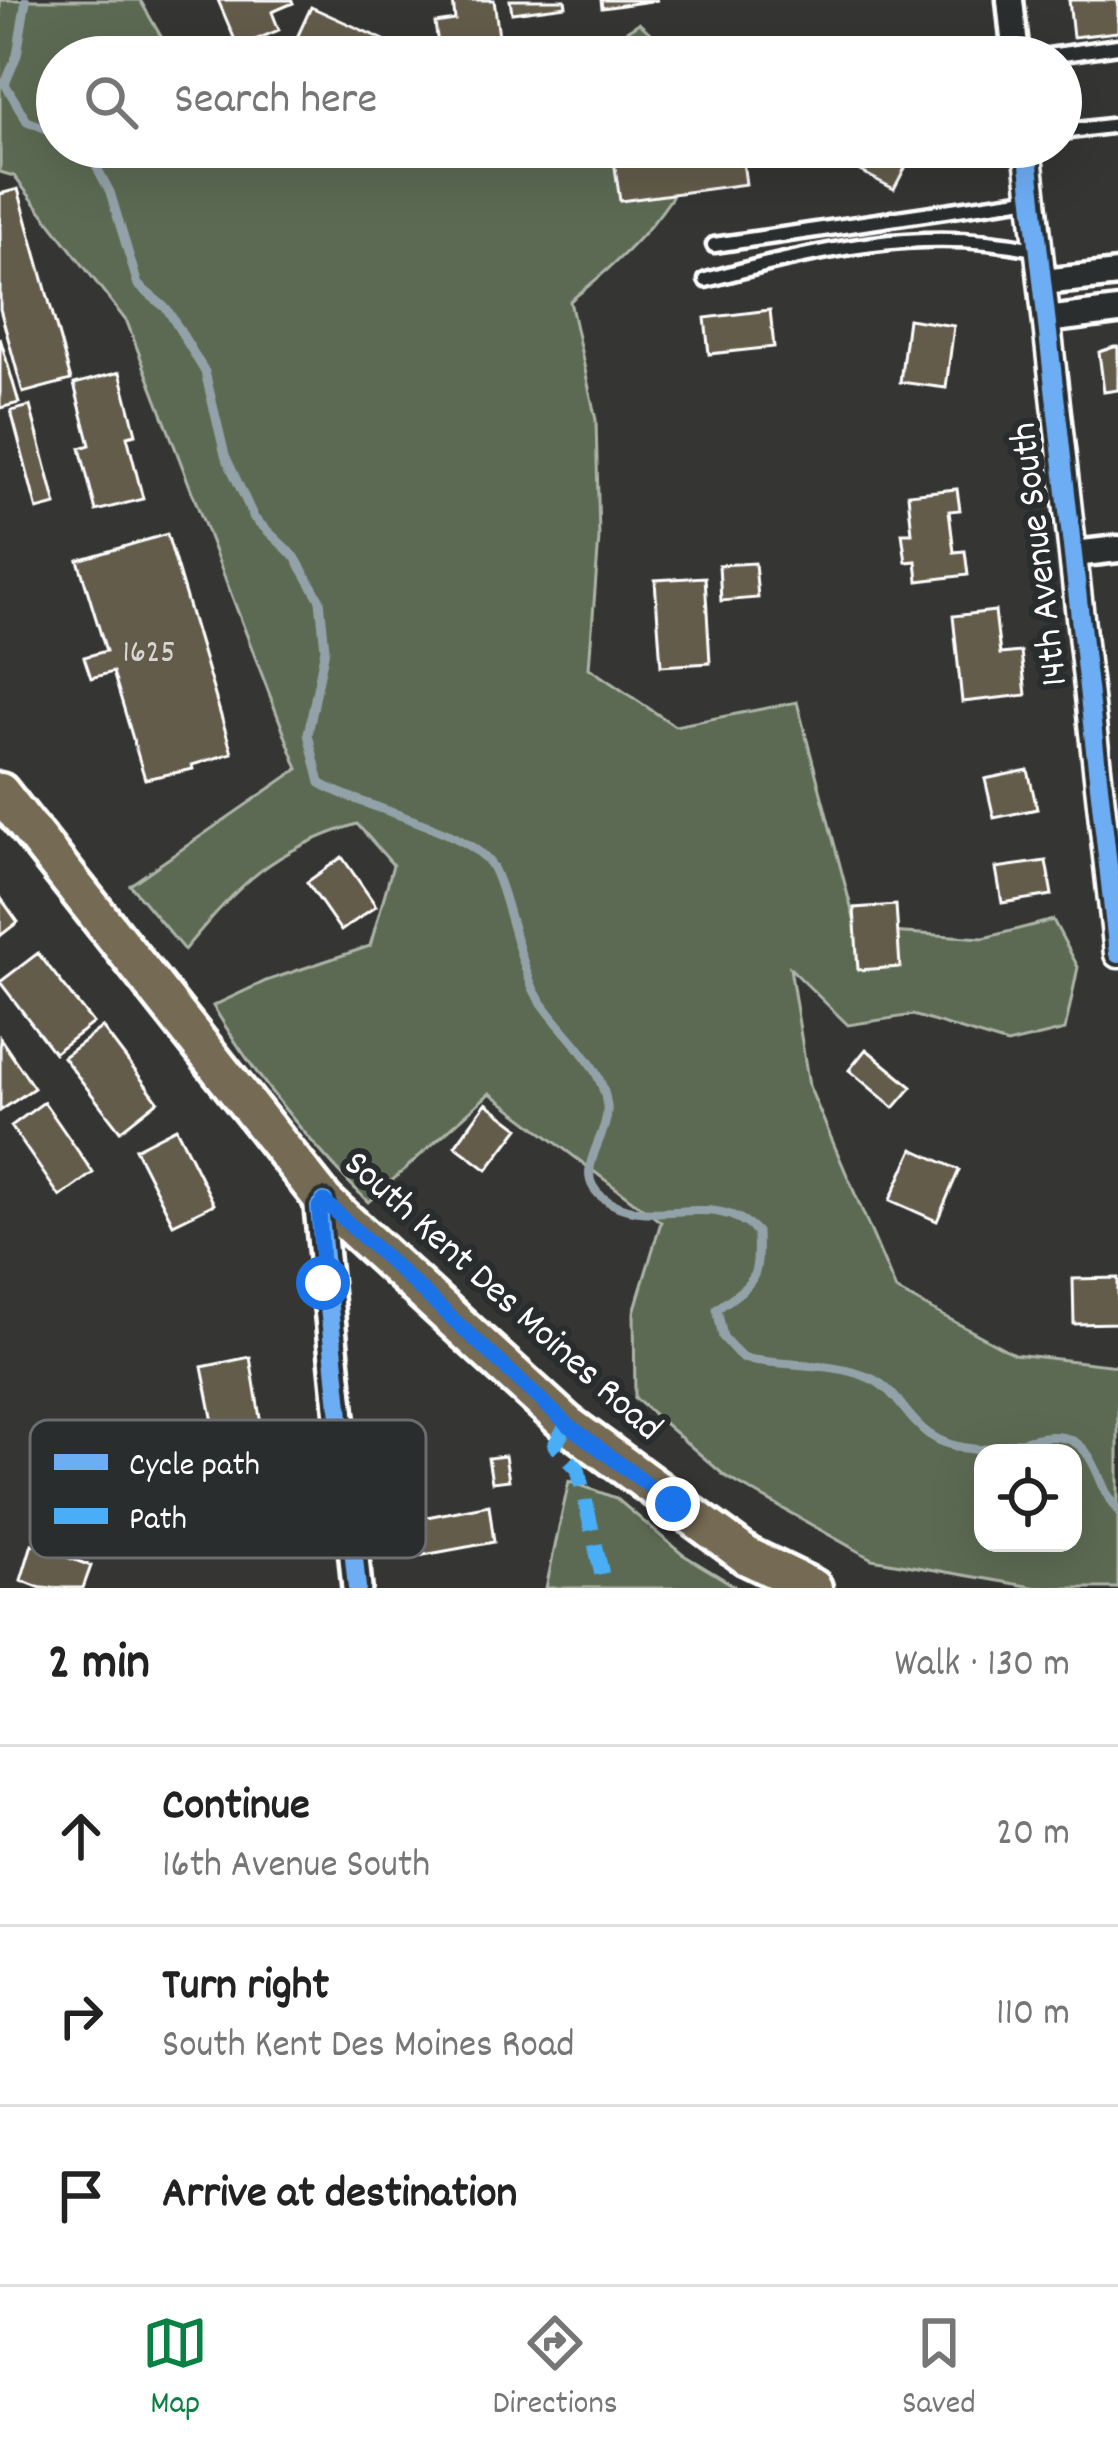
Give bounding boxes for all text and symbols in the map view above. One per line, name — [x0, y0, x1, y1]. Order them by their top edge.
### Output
search box — [36, 36, 1082, 168]
icon: search — [78, 69, 144, 135]
text: Search here — [174, 70, 377, 134]
street label: 14th Avenue South — [999, 419, 1085, 689]
house number: 1625 — [122, 631, 176, 678]
street label: South Kent Des Moines Road — [329, 1140, 673, 1456]
route start — [296, 1256, 350, 1310]
legend — [30, 1420, 426, 1558]
text: Cycle path — [129, 1444, 260, 1491]
map controls — [974, 1444, 1082, 1552]
button: locate — [974, 1444, 1082, 1552]
route end — [646, 1477, 700, 1531]
text: Path — [129, 1498, 187, 1545]
text: 2 min — [48, 1630, 150, 1702]
text: Walk · 130 m — [894, 1639, 1070, 1694]
text: Continue — [162, 1776, 310, 1840]
icon: ahead — [48, 1803, 114, 1869]
text: 20 m — [996, 1808, 1070, 1863]
text: 16th Avenue South — [162, 1840, 430, 1895]
text: Turn right — [162, 1956, 329, 2020]
icon: right — [48, 1983, 114, 2049]
text: 110 m — [996, 1988, 1070, 2043]
text: South Kent Des Moines Road — [162, 2020, 575, 2075]
icon: arrive — [48, 2163, 114, 2229]
text: Arrive at destination — [162, 2164, 517, 2228]
tab: Map — [142, 2310, 208, 2429]
tab: Directions — [493, 2310, 618, 2429]
tab: Saved — [902, 2310, 976, 2429]

